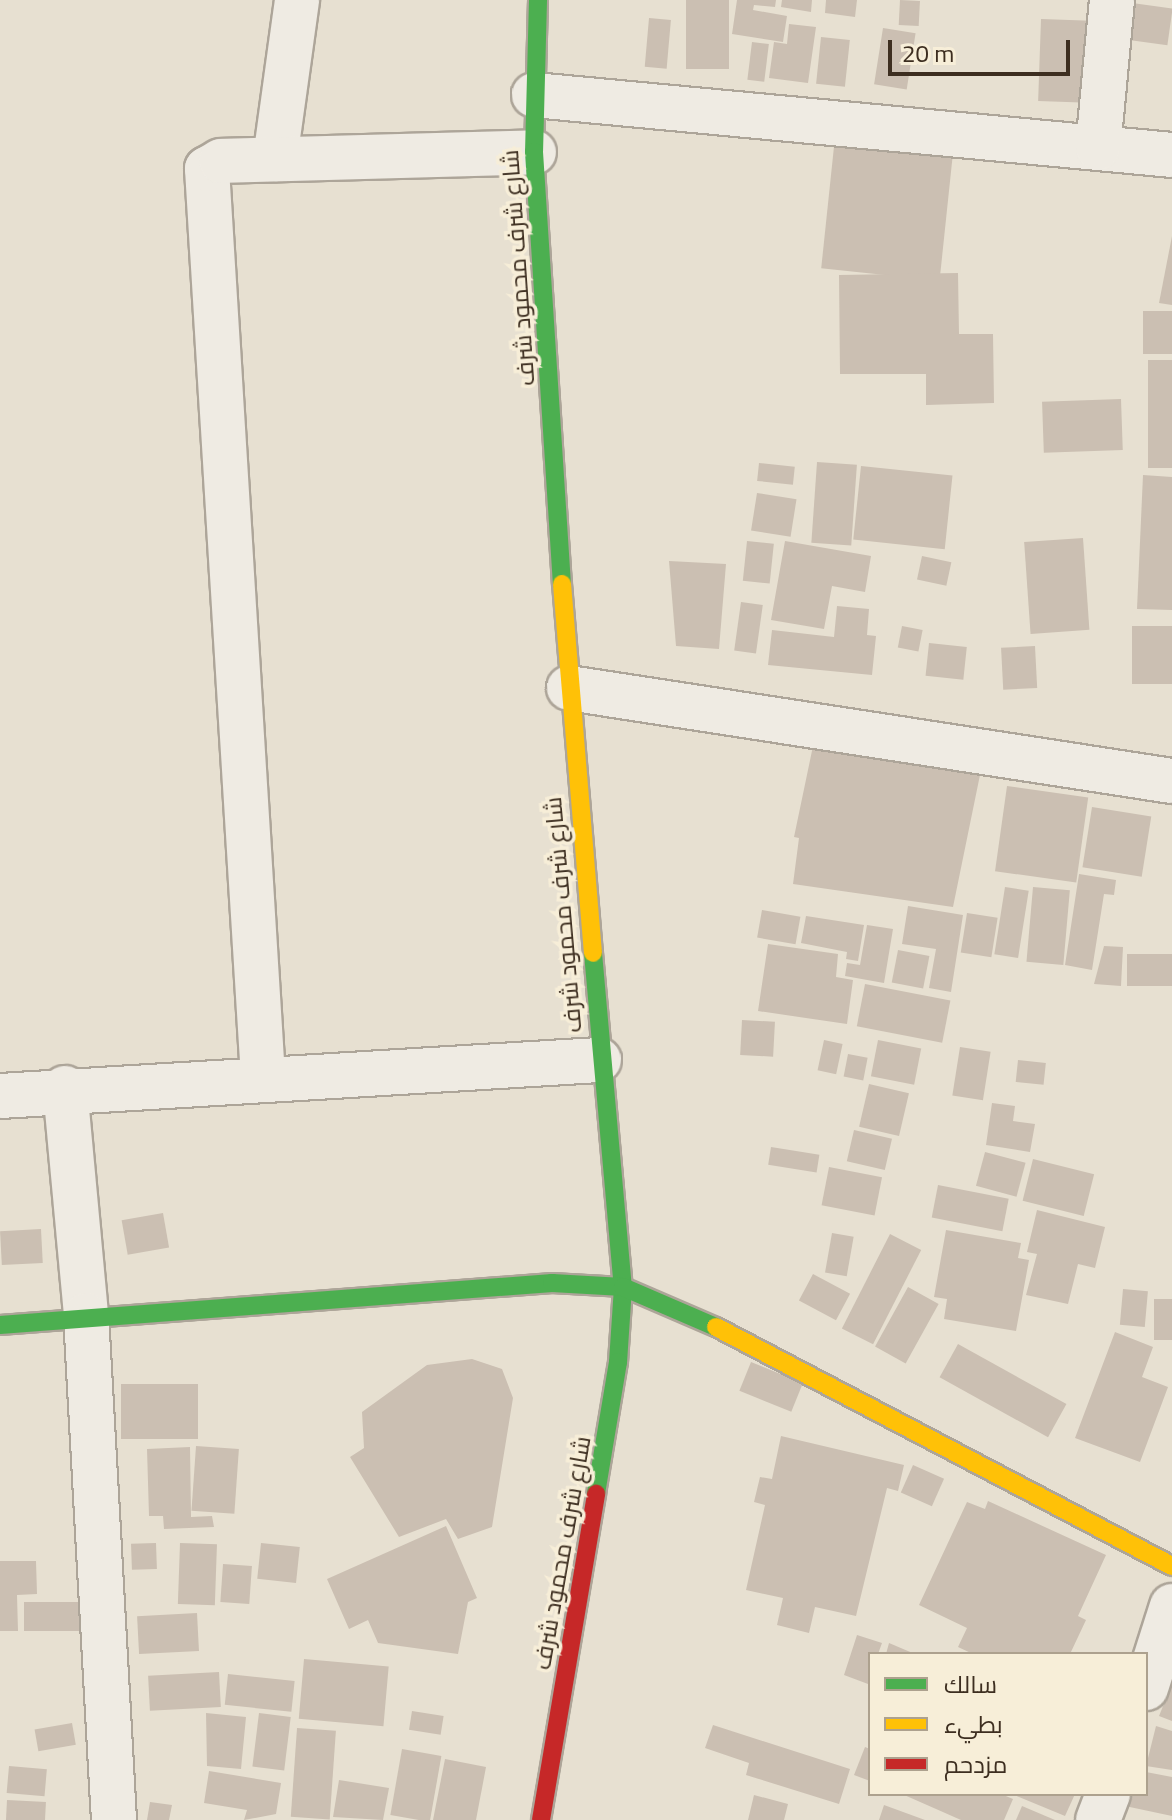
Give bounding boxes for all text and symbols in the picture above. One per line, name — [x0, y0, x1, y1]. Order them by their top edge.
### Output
scale bar — [892, 24, 1074, 74]
text: 20 m — [902, 31, 954, 76]
street label: شارع شرف محمود شرف — [495, 149, 541, 387]
street label: شارع شرف محمود شرف — [538, 796, 588, 1034]
street label: شارع شرف محمود شرف — [527, 1434, 597, 1672]
legend — [868, 1652, 1148, 1796]
text: سالك — [944, 1662, 997, 1707]
text: بطيء — [944, 1702, 1003, 1747]
text: مزدحم — [944, 1742, 1007, 1787]

